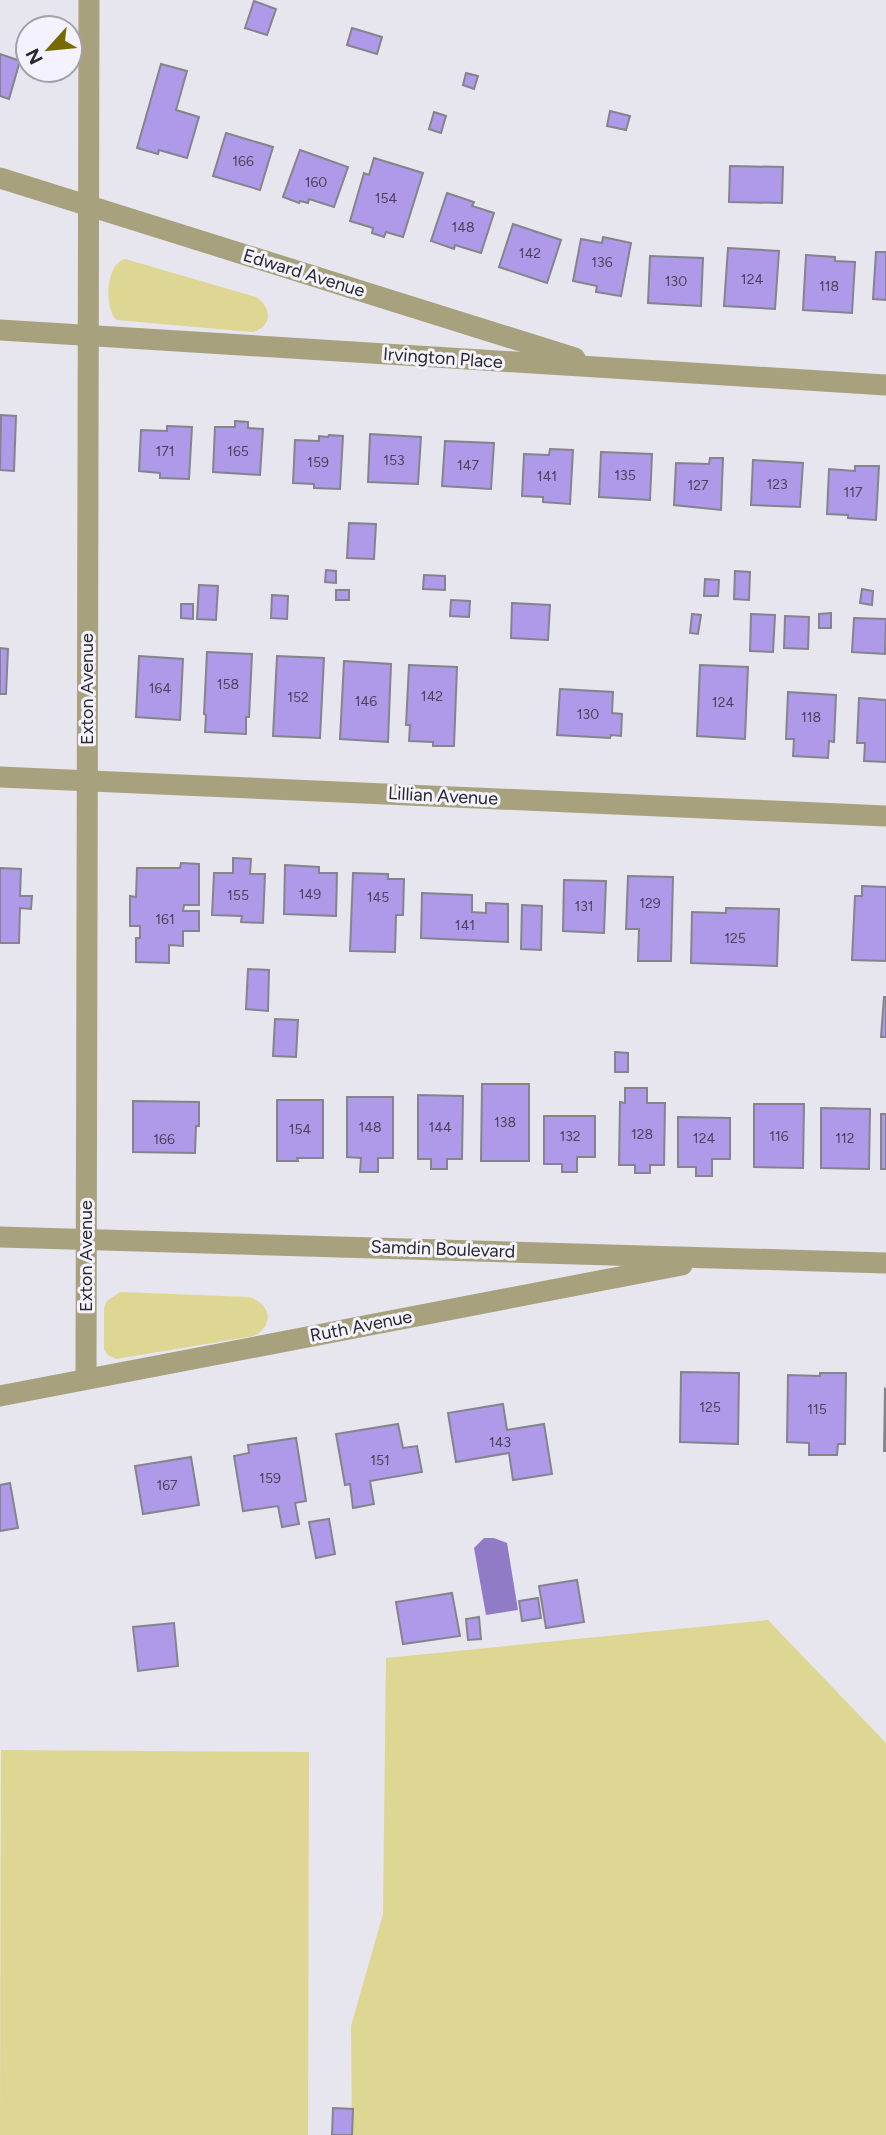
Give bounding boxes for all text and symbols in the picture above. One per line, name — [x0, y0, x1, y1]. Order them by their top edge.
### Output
north arrow — [14, 14, 84, 84]
text: N — [21, 45, 48, 68]
house number: 166 — [232, 153, 254, 170]
house number: 160 — [305, 174, 327, 191]
house number: 154 — [375, 190, 398, 207]
house number: 148 — [451, 219, 475, 236]
street label: Edward Avenue — [240, 244, 368, 302]
house number: 142 — [519, 245, 541, 262]
house number: 136 — [591, 254, 613, 271]
house number: 124 — [741, 271, 763, 288]
house number: 130 — [665, 273, 687, 290]
house number: 118 — [819, 278, 839, 295]
street label: Irvington Place — [382, 343, 504, 373]
house number: 171 — [155, 443, 175, 460]
house number: 165 — [227, 443, 249, 460]
house number: 153 — [383, 452, 405, 469]
house number: 159 — [307, 454, 329, 471]
house number: 147 — [457, 457, 479, 474]
house number: 135 — [614, 467, 636, 484]
house number: 141 — [537, 468, 557, 485]
house number: 123 — [766, 476, 788, 493]
house number: 127 — [687, 477, 709, 494]
house number: 117 — [843, 484, 863, 501]
street label: Exton Avenue — [76, 633, 98, 745]
house number: 158 — [217, 676, 239, 693]
house number: 164 — [149, 680, 172, 697]
house number: 142 — [421, 688, 443, 705]
house number: 152 — [287, 689, 309, 706]
house number: 146 — [355, 693, 377, 710]
house number: 124 — [712, 694, 734, 711]
house number: 130 — [577, 706, 599, 723]
house number: 118 — [801, 709, 821, 726]
street label: Lillian Avenue — [387, 782, 499, 810]
house number: 149 — [299, 886, 321, 903]
house number: 155 — [227, 887, 249, 904]
house number: 145 — [367, 889, 389, 906]
house number: 129 — [639, 895, 661, 912]
house number: 131 — [574, 898, 594, 915]
house number: 161 — [155, 911, 175, 928]
house number: 141 — [455, 917, 475, 934]
house number: 125 — [724, 930, 746, 947]
house number: 138 — [494, 1114, 516, 1131]
house number: 148 — [358, 1119, 382, 1136]
house number: 144 — [428, 1119, 452, 1136]
house number: 154 — [289, 1121, 312, 1138]
house number: 128 — [631, 1126, 653, 1143]
house number: 132 — [559, 1128, 581, 1145]
house number: 116 — [769, 1128, 789, 1145]
house number: 124 — [693, 1130, 715, 1147]
house number: 112 — [835, 1130, 855, 1147]
house number: 166 — [153, 1131, 175, 1148]
street label: Exton Avenue — [75, 1200, 97, 1312]
street label: Samdin Boulevard — [370, 1235, 516, 1263]
street label: Ruth Avenue — [308, 1305, 414, 1347]
house number: 125 — [699, 1399, 721, 1416]
house number: 115 — [807, 1401, 827, 1418]
house number: 143 — [489, 1434, 511, 1451]
house number: 151 — [370, 1452, 390, 1469]
house number: 159 — [259, 1470, 281, 1487]
house number: 167 — [156, 1477, 178, 1494]

